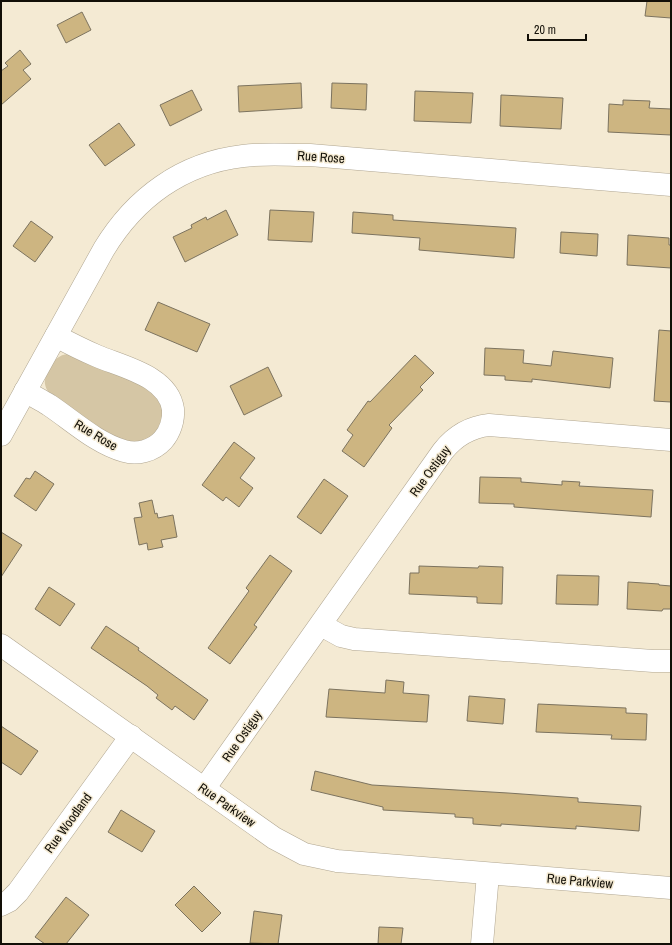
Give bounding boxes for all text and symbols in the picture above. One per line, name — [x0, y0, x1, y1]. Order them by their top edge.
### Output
scale bar — [528, 16, 586, 42]
text: 20 m — [534, 22, 556, 38]
street label: Rue Rose — [297, 147, 345, 167]
street label: Rue Rose — [71, 416, 121, 455]
street label: Rue Ostiguy — [406, 441, 455, 500]
street label: Rue Ostiguy — [218, 706, 266, 765]
street label: Rue Parkview — [195, 779, 259, 831]
street label: Rue Woodland — [40, 790, 96, 856]
street label: Rue Parkview — [546, 870, 614, 892]

